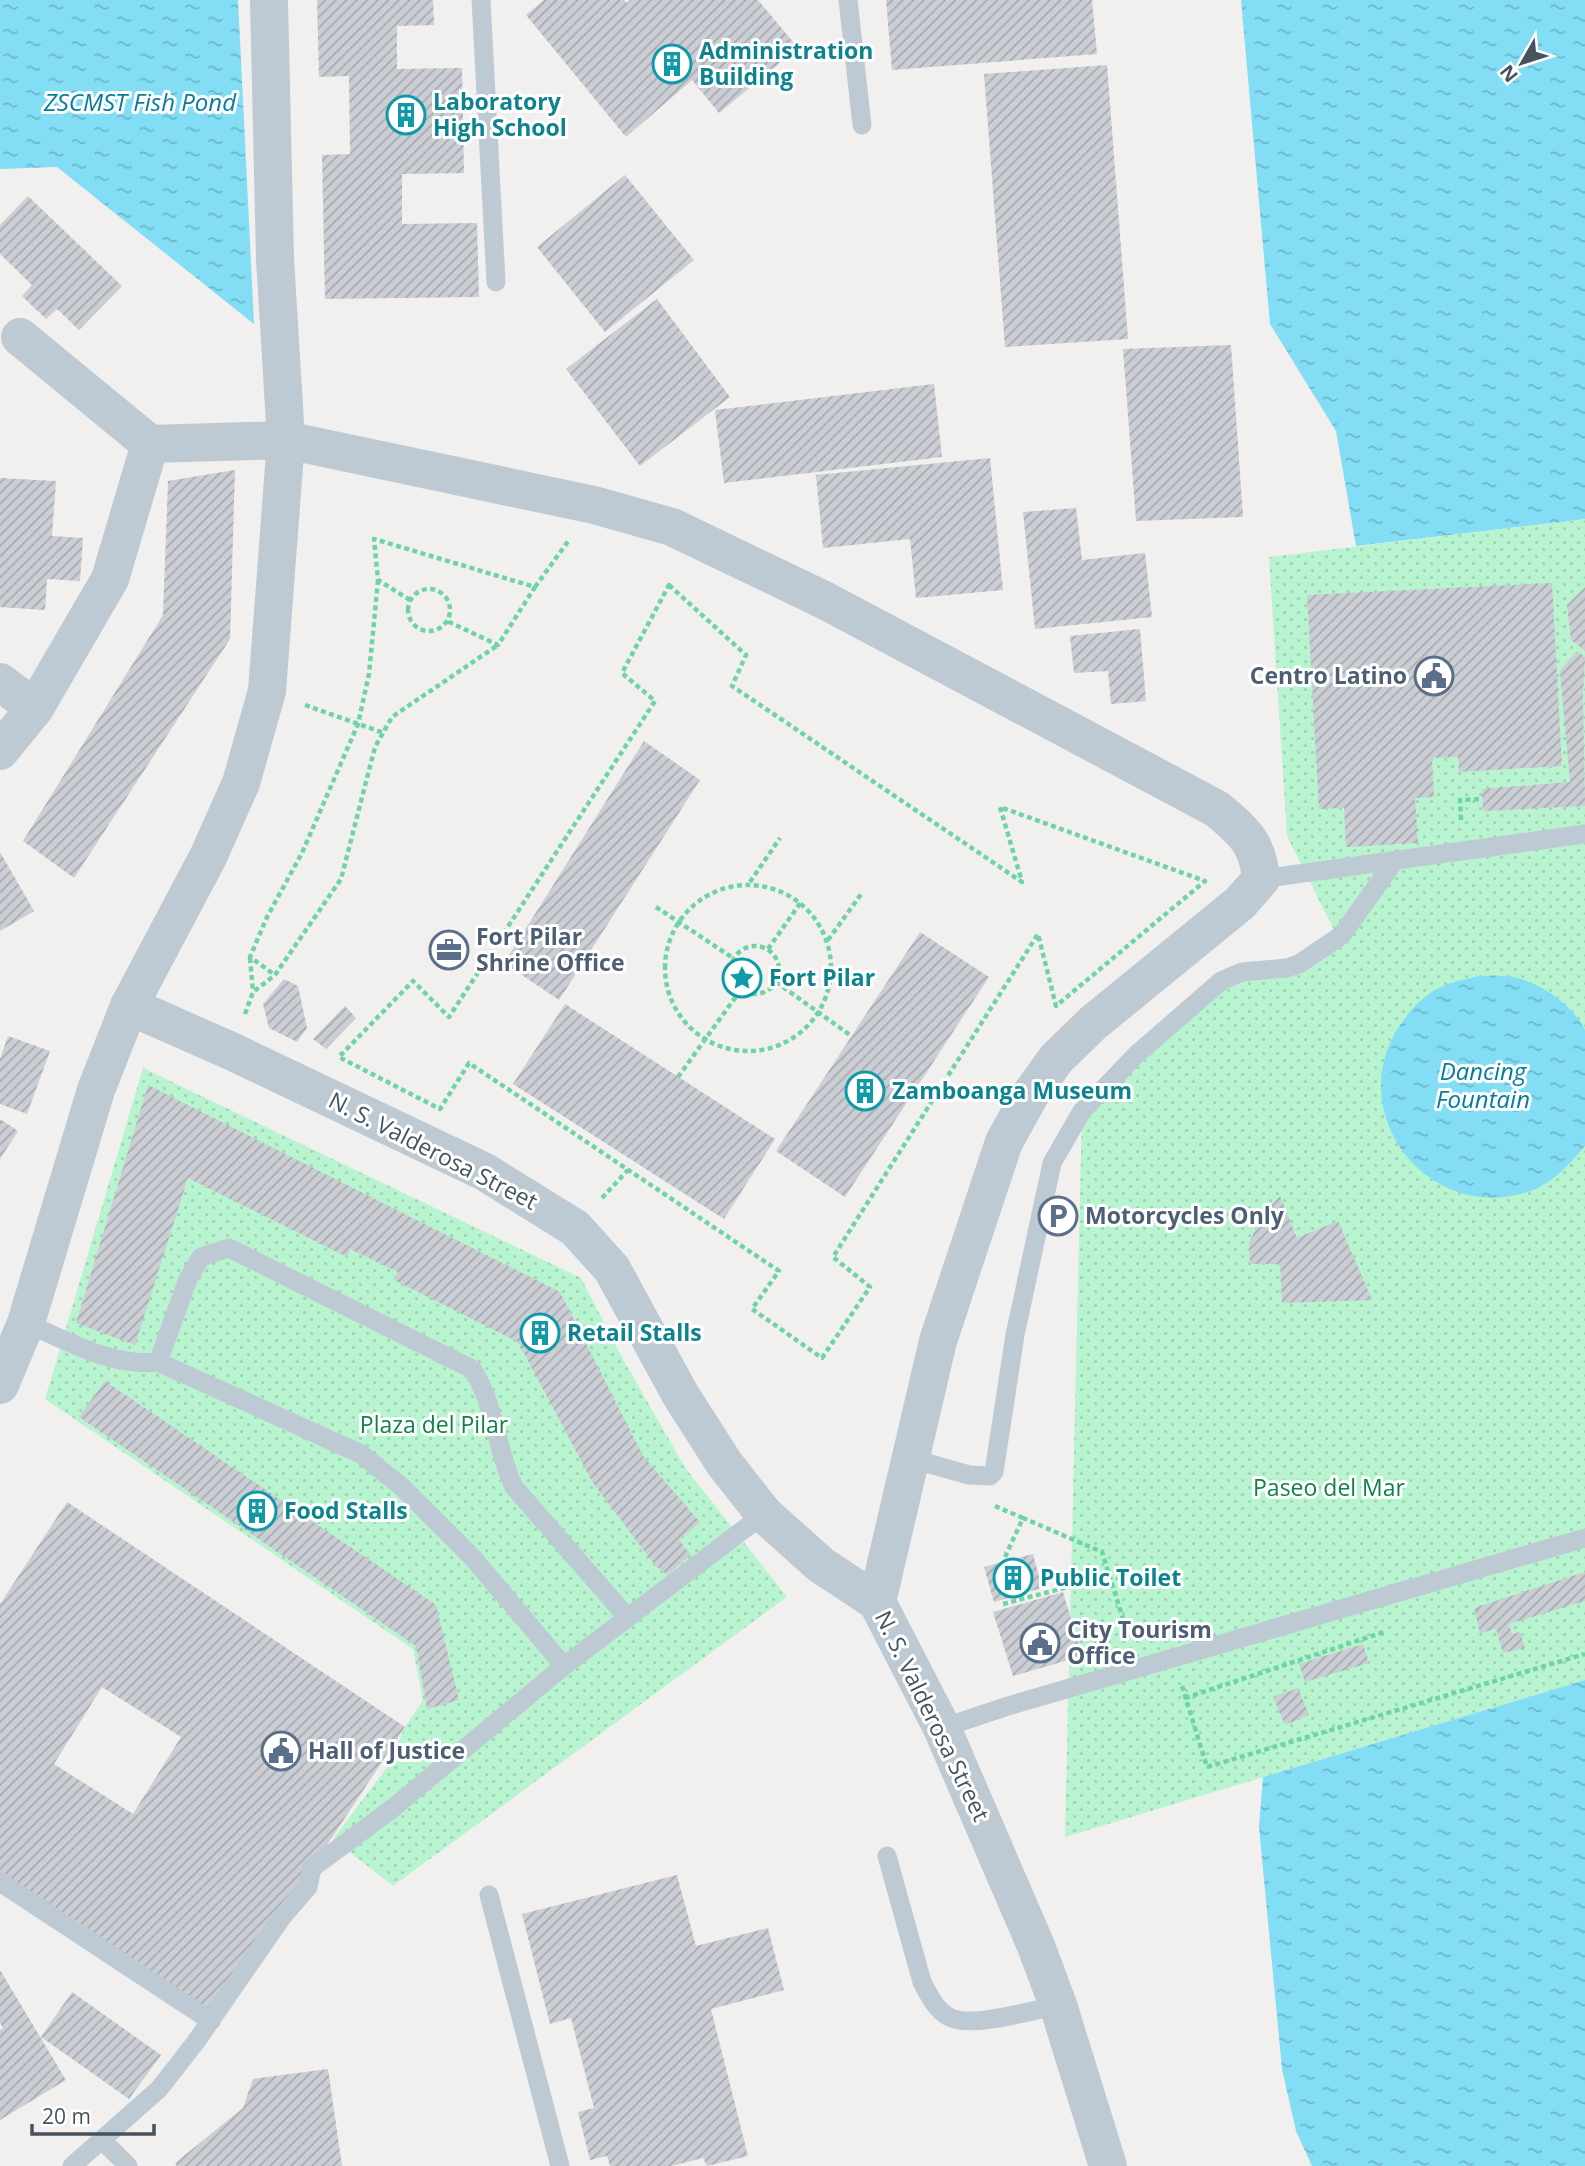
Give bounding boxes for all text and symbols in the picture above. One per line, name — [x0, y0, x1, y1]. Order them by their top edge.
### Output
north arrow — [1487, 28, 1557, 98]
place label: Administration Building — [699, 34, 873, 92]
building icon: Administration Building — [651, 43, 693, 85]
text: N — [1494, 60, 1524, 88]
water label: ZSCMST Fish Pond — [43, 85, 237, 118]
place label: Laboratory High School — [433, 85, 567, 143]
building icon: Laboratory High School — [385, 94, 427, 136]
public building icon: Centro Latino — [1413, 655, 1455, 697]
place label: Centro Latino — [1250, 659, 1407, 691]
place label: Fort Pilar Shrine Office — [476, 920, 624, 978]
office icon: Fort Pilar Shrine Office — [428, 929, 470, 971]
place icon: Fort Pilar — [721, 957, 763, 999]
place label: Fort Pilar — [769, 961, 875, 993]
water label: Dancing Fountain — [1436, 1054, 1530, 1115]
building icon: Zamboanga Museum — [844, 1070, 886, 1112]
place label: Zamboanga Museum — [892, 1074, 1132, 1106]
street label: N. S. Valderosa Street — [324, 1084, 543, 1217]
parking icon: Motorcycles Only — [1037, 1195, 1079, 1237]
place label: Motorcycles Only — [1085, 1199, 1285, 1231]
building icon: Retail Stalls — [519, 1312, 561, 1354]
place label: Retail Stalls — [567, 1316, 702, 1348]
park label: Plaza del Pilar — [360, 1408, 509, 1440]
park label: Paseo del Mar — [1253, 1471, 1406, 1503]
building icon: Food Stalls — [236, 1490, 278, 1532]
place label: Food Stalls — [284, 1494, 408, 1526]
building icon: Public Toilet — [992, 1557, 1034, 1599]
place label: Public Toilet — [1040, 1561, 1181, 1593]
street label: N. S. Valderosa Street — [868, 1605, 998, 1826]
place label: City Tourism Office — [1067, 1613, 1212, 1671]
public building icon: City Tourism Office — [1019, 1622, 1061, 1664]
public building icon: Hall of Justice — [260, 1730, 302, 1772]
place label: Hall of Justice — [308, 1734, 465, 1766]
scale bar — [32, 2092, 154, 2136]
text: 20 m — [42, 2102, 91, 2130]

